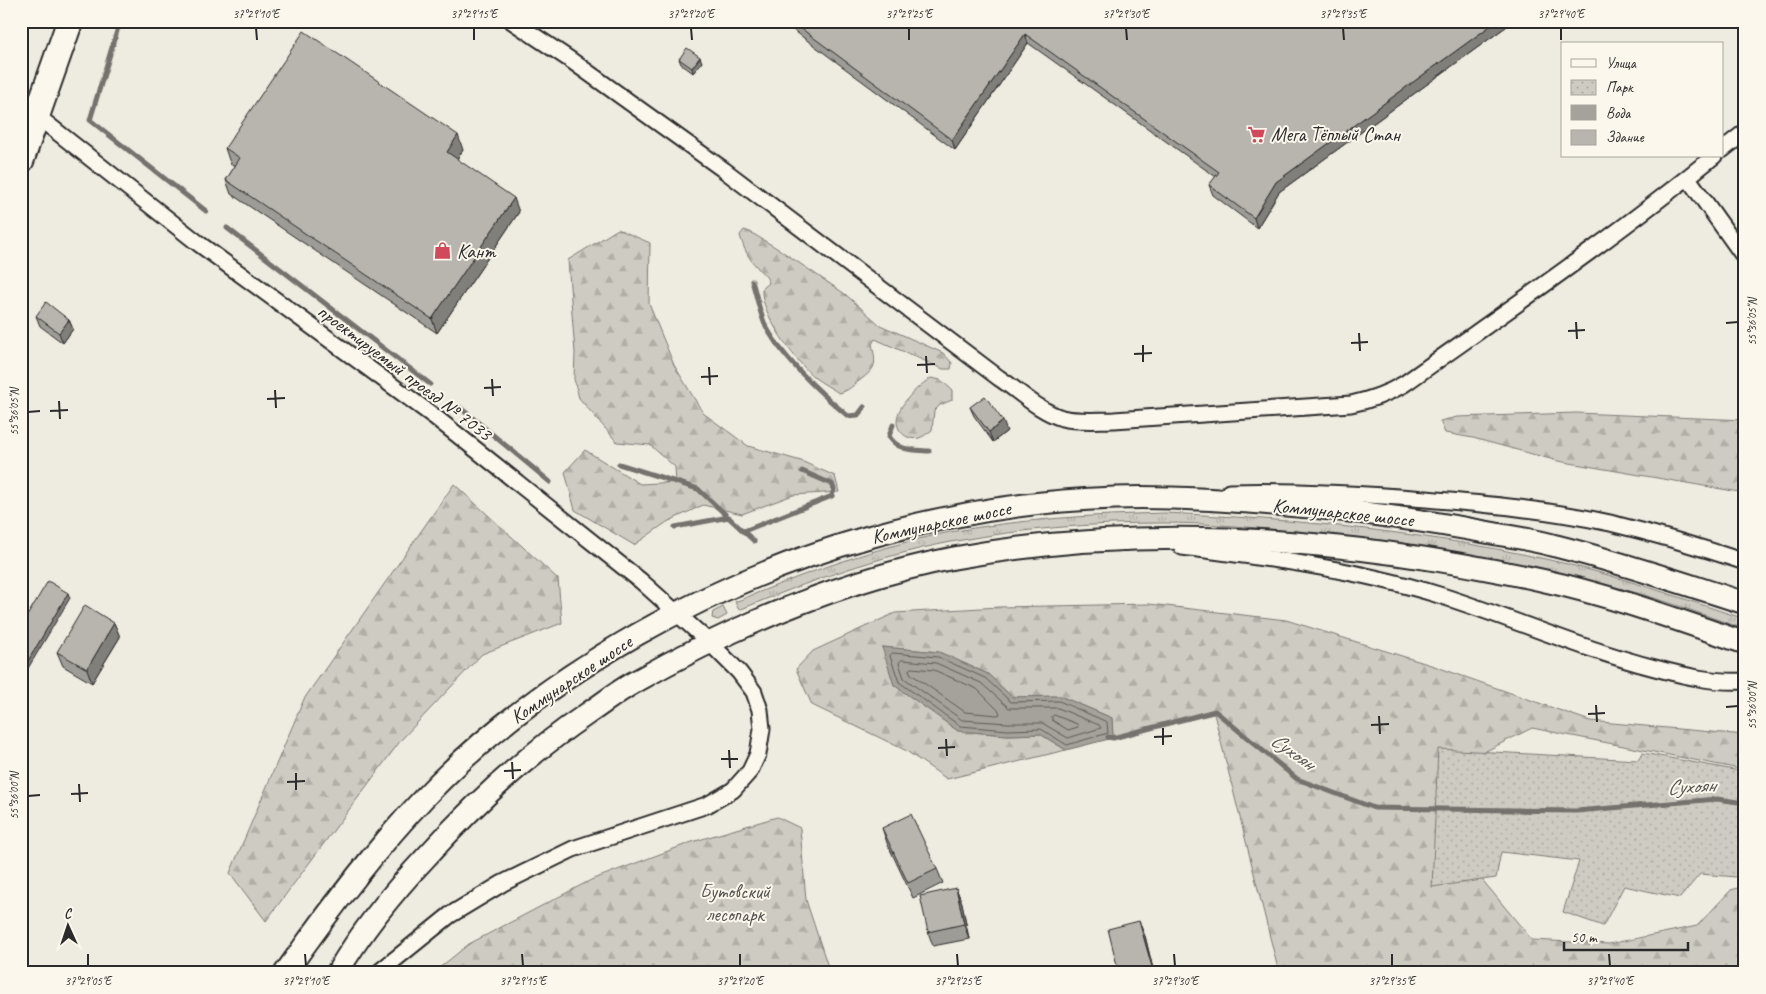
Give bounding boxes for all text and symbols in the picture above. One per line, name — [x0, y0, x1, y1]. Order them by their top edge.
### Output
text: 37°29'10"E — [233, 6, 281, 22]
text: 37°29'15"E — [451, 6, 499, 22]
text: 37°29'20"E — [668, 6, 716, 22]
text: 37°29'25"E — [886, 6, 934, 22]
text: 37°29'30"E — [1103, 6, 1151, 22]
text: 37°29'35"E — [1320, 6, 1368, 22]
text: 37°29'40"E — [1538, 6, 1586, 22]
legend — [1561, 42, 1724, 158]
text: Улица — [1606, 54, 1637, 73]
text: Парк — [1606, 78, 1634, 97]
text: Вода — [1606, 104, 1631, 123]
place label: Мега Тёплый Cтан — [1271, 122, 1402, 147]
supermarket icon: Мега Тёплый Cтан — [1247, 124, 1267, 144]
text: Здание — [1606, 128, 1645, 147]
place label: Кант — [457, 239, 497, 264]
shop icon: Кант — [433, 241, 453, 261]
text: 55°36'05"N — [1744, 297, 1760, 346]
street label: проектируемый проезд № 7033 — [312, 299, 499, 447]
text: 55°36'05"N — [6, 387, 22, 436]
street label: Коммунарское шоссе — [1271, 493, 1416, 532]
street label: Коммунарское шоссе — [869, 495, 1014, 549]
street label: Коммунарское шоссе — [506, 629, 638, 729]
text: 55°36'00"N — [1744, 681, 1760, 730]
water label: Сухоян — [1266, 726, 1323, 778]
text: 55°36'00"N — [6, 771, 22, 820]
water label: Сухоян — [1666, 772, 1719, 800]
park label: Бутовский лесопарк — [700, 879, 772, 927]
north arrow — [42, 902, 92, 952]
text: С — [63, 905, 73, 922]
scale bar — [1564, 919, 1687, 951]
text: 50 m — [1571, 928, 1598, 947]
text: 37°29'05"E — [65, 973, 113, 989]
text: 37°29'10"E — [283, 973, 331, 989]
text: 37°29'15"E — [500, 973, 548, 989]
text: 37°29'20"E — [717, 973, 765, 989]
text: 37°29'25"E — [935, 973, 983, 989]
text: 37°29'30"E — [1152, 973, 1200, 989]
text: 37°29'35"E — [1369, 973, 1417, 989]
text: 37°29'40"E — [1587, 973, 1635, 989]

